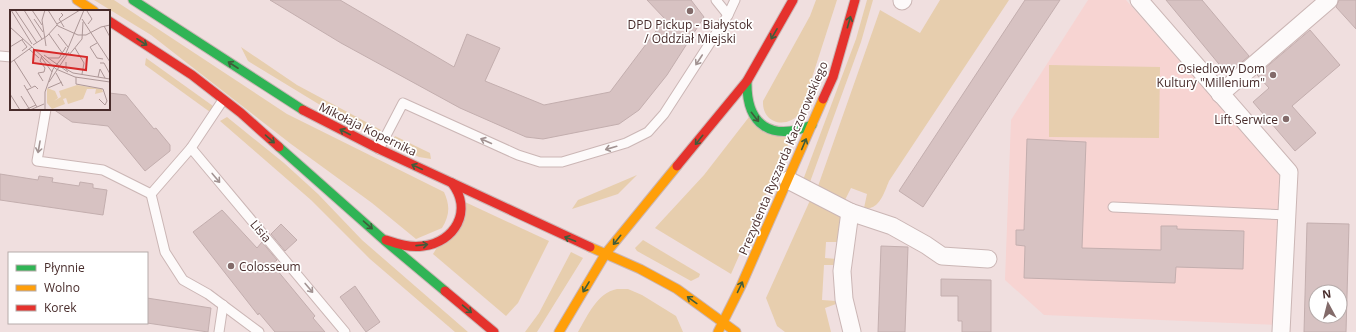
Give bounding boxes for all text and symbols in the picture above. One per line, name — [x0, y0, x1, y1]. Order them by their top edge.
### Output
marker: DPD Pickup - Białystok / Oddział Miejski — [685, 6, 695, 16]
inset map — [10, 10, 110, 110]
place label: DPD Pickup - Białystok / Oddział Miejski — [628, 16, 753, 47]
one-way arrow — [846, 16, 853, 29]
one-way arrow — [769, 28, 777, 40]
one-way arrow — [136, 38, 147, 46]
one-way arrow — [695, 54, 704, 65]
street label: Prezydenta Ryszarda Kaczorowskiego — [734, 58, 832, 258]
place label: Osiedlowy Dom Kultury "Millenium" — [1157, 60, 1265, 91]
one-way arrow — [228, 61, 239, 69]
marker: Osiedlowy Dom Kultury "Millenium" — [1268, 70, 1278, 80]
street label: Mikołaja Kopernika — [316, 98, 420, 160]
place label: Lift Serwice — [1214, 111, 1278, 128]
one-way arrow — [751, 112, 759, 123]
marker: Lift Serwice — [1281, 114, 1291, 124]
one-way arrow — [339, 127, 351, 135]
one-way arrow — [265, 134, 275, 143]
one-way arrow — [695, 135, 704, 145]
one-way arrow — [481, 137, 493, 144]
one-way arrow — [800, 138, 808, 150]
one-way arrow — [35, 141, 43, 154]
one-way arrow — [604, 145, 617, 152]
one-way arrow — [411, 162, 423, 170]
one-way arrow — [212, 172, 221, 183]
street label: Lisia — [247, 216, 275, 246]
one-way arrow — [362, 220, 372, 229]
one-way arrow — [565, 234, 577, 242]
one-way arrow — [613, 235, 621, 246]
one-way arrow — [415, 242, 428, 249]
legend — [8, 252, 148, 324]
place label: Colosseum — [239, 258, 301, 275]
text: Płynnie — [44, 259, 85, 276]
marker: Colosseum — [226, 261, 236, 271]
text: Wolno — [44, 279, 80, 296]
one-way arrow — [582, 281, 590, 293]
one-way arrow — [737, 281, 744, 293]
one-way arrow — [304, 283, 313, 294]
north arrow — [1308, 284, 1348, 324]
text: N — [1321, 286, 1332, 302]
one-way arrow — [687, 296, 698, 304]
text: Korek — [44, 299, 77, 316]
one-way arrow — [461, 305, 472, 314]

